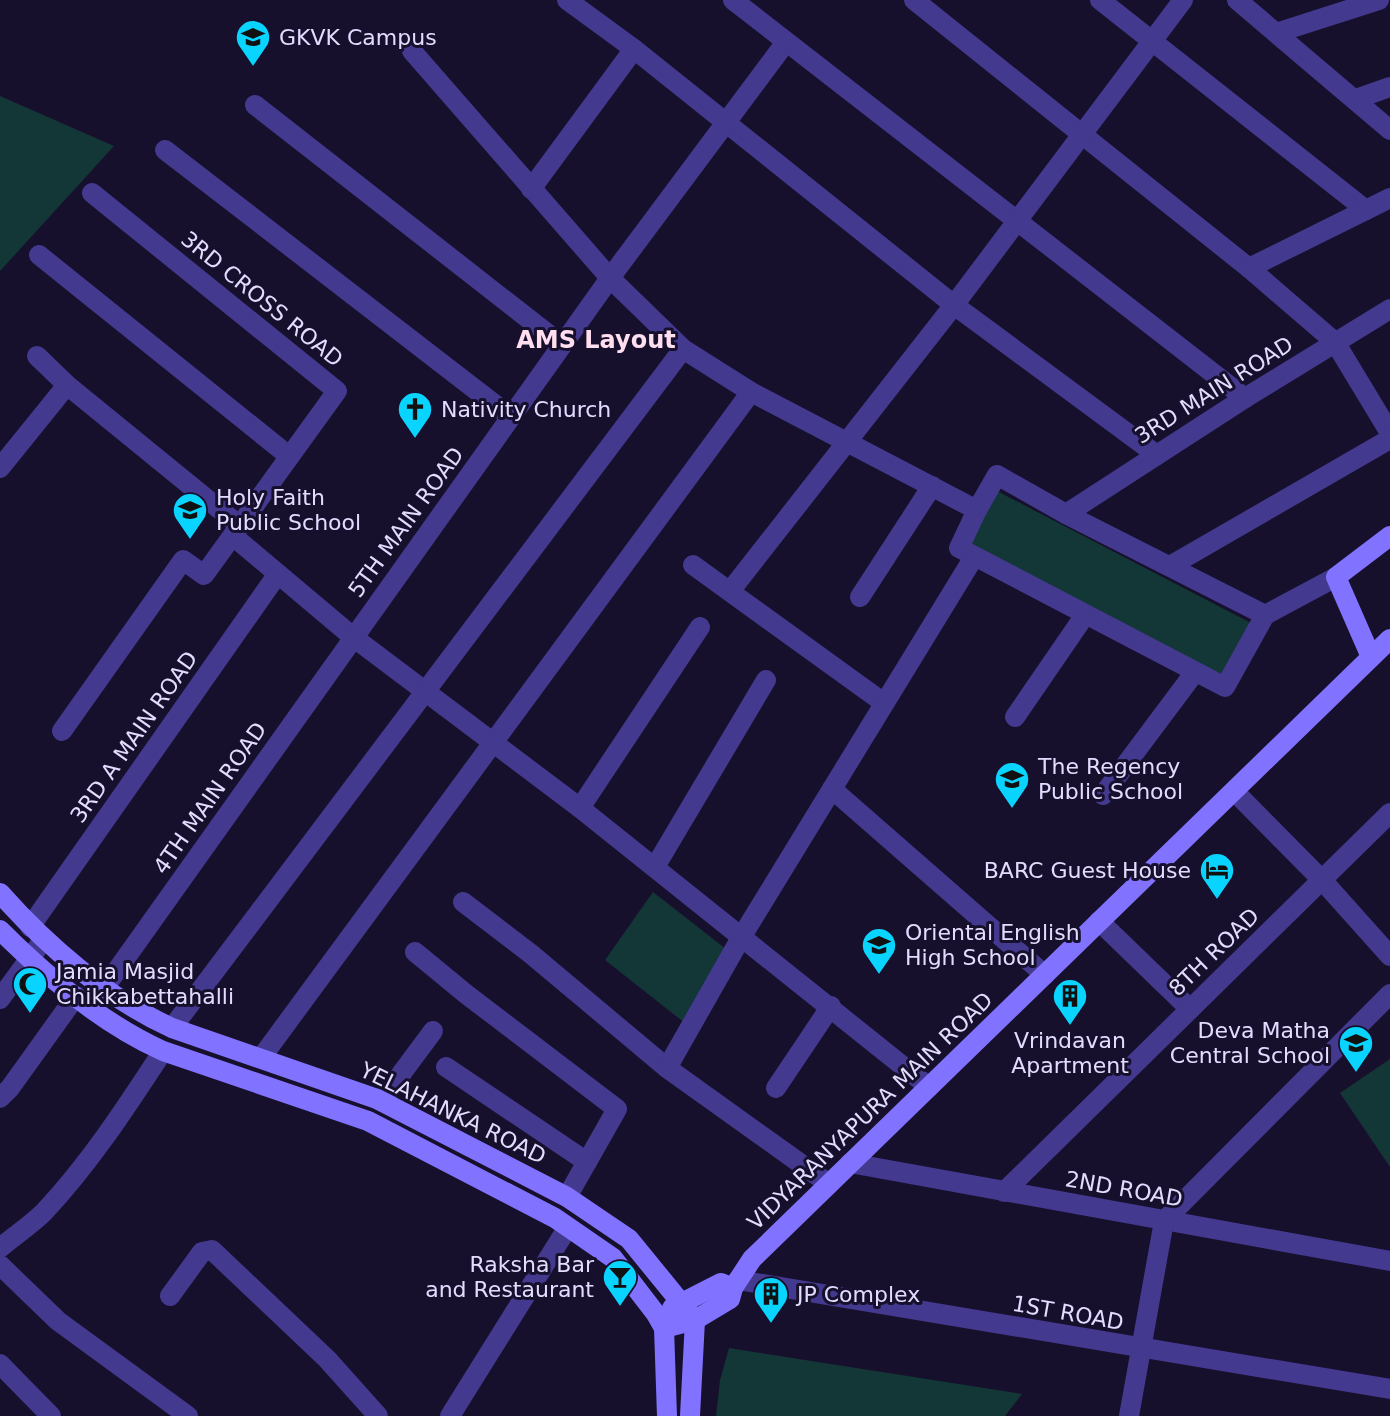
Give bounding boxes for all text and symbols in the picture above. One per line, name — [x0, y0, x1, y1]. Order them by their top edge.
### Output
school or university icon: GKVK Campus — [234, 18, 272, 68]
place label: GKVK Campus — [279, 25, 437, 50]
street label: 3RD CROSS ROAD — [176, 226, 348, 372]
district label: AMS Layout — [516, 326, 676, 354]
street label: 3RD MAIN ROAD — [1130, 331, 1298, 449]
church icon: Nativity Church — [396, 390, 434, 440]
place label: Nativity Church — [441, 397, 611, 422]
street label: 5TH MAIN ROAD — [343, 442, 469, 602]
place label: Holy Faith Public School — [216, 485, 361, 535]
school or university icon: Holy Faith Public School — [171, 491, 209, 541]
street label: 3RD A MAIN ROAD — [65, 647, 203, 827]
street label: 4TH MAIN ROAD — [148, 717, 272, 879]
place label: The Regency Public School — [1037, 754, 1183, 804]
school or university icon: The Regency Public School — [993, 760, 1031, 810]
hotel icon: BARC Guest House — [1198, 851, 1236, 901]
place label: BARC Guest House — [984, 858, 1191, 883]
street label: 8TH ROAD — [1164, 903, 1264, 1001]
place label: Oriental English High School — [905, 920, 1080, 970]
school or university icon: Oriental English High School — [860, 926, 898, 976]
place label: Jamia Masjid Chikkabettahalli — [54, 959, 234, 1009]
mosque icon: Jamia Masjid Chikkabettahalli — [11, 965, 49, 1015]
building icon: Vrindavan Apartment — [1051, 977, 1089, 1027]
street label: VIDYARANYAPURA MAIN ROAD — [742, 987, 998, 1235]
place label: Deva Matha Central School — [1170, 1018, 1330, 1068]
school or university icon: Deva Matha Central School — [1337, 1024, 1375, 1074]
place label: Vrindavan Apartment — [1011, 1028, 1129, 1078]
street label: YELAHANKA ROAD — [355, 1057, 550, 1169]
street label: 2ND ROAD — [1063, 1166, 1185, 1212]
place label: Raksha Bar and Restaurant — [425, 1252, 595, 1302]
bar icon: Raksha Bar and Restaurant — [601, 1258, 639, 1308]
building icon: JP Complex — [752, 1275, 790, 1325]
place label: JP Complex — [795, 1282, 920, 1307]
street label: 1ST ROAD — [1010, 1291, 1126, 1335]

